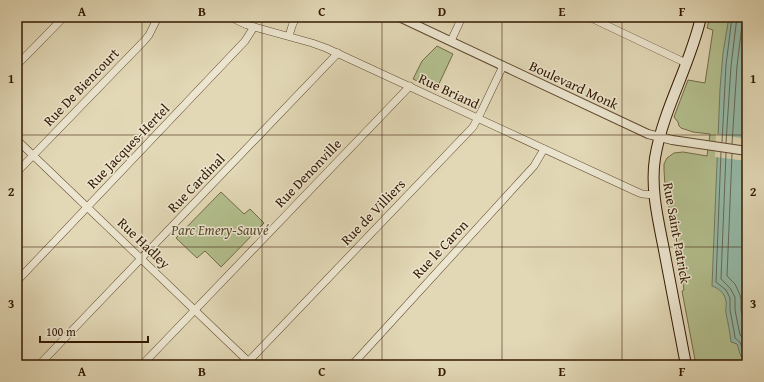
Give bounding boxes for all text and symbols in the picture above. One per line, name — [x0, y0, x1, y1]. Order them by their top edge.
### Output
text: A — [78, 2, 87, 21]
text: B — [198, 2, 206, 21]
text: C — [318, 2, 326, 21]
text: D — [438, 2, 446, 21]
text: E — [559, 2, 566, 21]
text: F — [679, 2, 686, 21]
street label: Rue De Biencourt — [39, 44, 123, 130]
street label: Boulevard Monk — [526, 56, 623, 115]
street label: Rue Briand — [415, 68, 483, 114]
text: 1 — [8, 69, 14, 88]
text: 1 — [750, 69, 756, 88]
street label: Rue Jacques-Hertel — [82, 99, 174, 193]
street label: Rue Denonville — [270, 134, 346, 212]
street label: Rue Cardinal — [163, 149, 229, 217]
street label: Rue de Villiers — [336, 174, 410, 250]
street label: Rue Saint-Patrick — [658, 181, 696, 286]
text: 2 — [8, 182, 15, 201]
text: 2 — [750, 182, 757, 201]
street label: Rue Hadley — [113, 213, 175, 273]
street label: Rue le Caron — [408, 215, 473, 283]
park label: Parc Emery-Sauvé — [170, 220, 269, 240]
text: 3 — [8, 294, 14, 313]
text: 3 — [750, 294, 756, 313]
scale bar — [40, 318, 148, 344]
text: 100 m — [46, 323, 76, 340]
text: A — [78, 362, 87, 381]
text: B — [198, 362, 206, 381]
text: C — [318, 362, 326, 381]
text: D — [438, 362, 446, 381]
text: E — [559, 362, 566, 381]
text: F — [679, 362, 686, 381]

